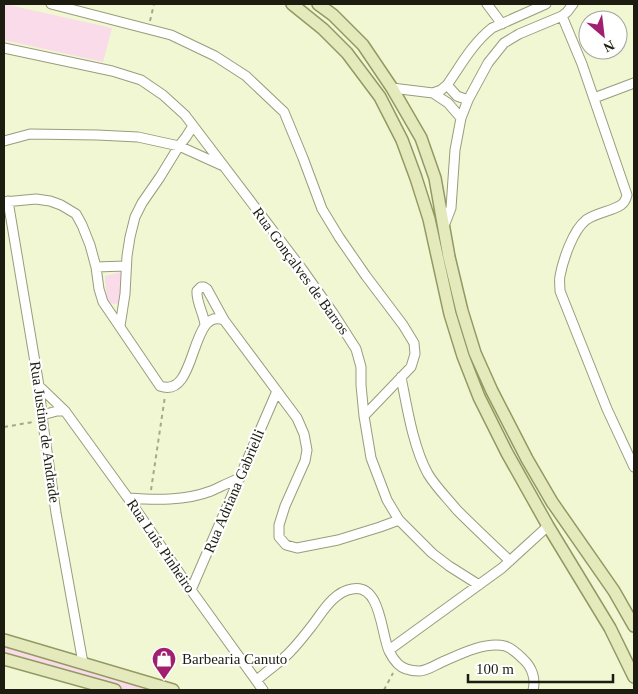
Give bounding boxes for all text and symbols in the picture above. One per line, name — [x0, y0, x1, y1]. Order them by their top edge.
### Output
north arrow — [578, 10, 628, 60]
text: N — [601, 37, 617, 55]
street label: Rua Gonçalves de Barros — [250, 204, 352, 338]
street label: Rua Justino de Andrade — [27, 360, 63, 504]
street label: Rua Adriana Gabrielli — [201, 427, 267, 555]
street label: Rua Luís Pinheiro — [124, 496, 198, 596]
shop icon: Barbearia Canuto — [151, 646, 177, 680]
place label: Barbearia Canuto — [182, 651, 287, 667]
scale bar — [468, 652, 613, 684]
text: 100 m — [476, 661, 514, 677]

